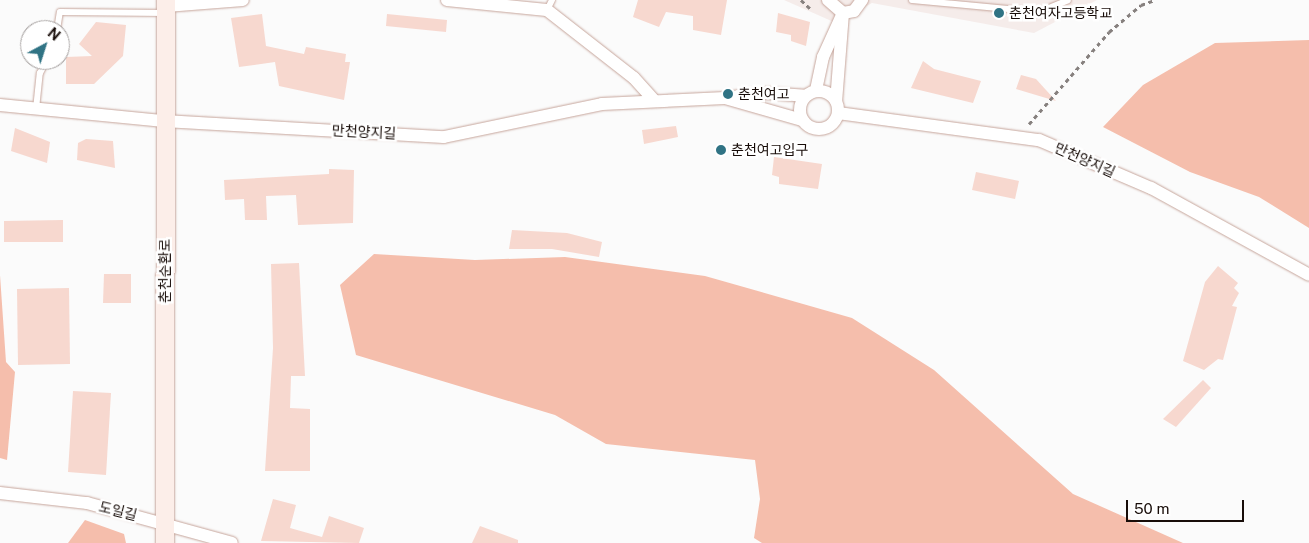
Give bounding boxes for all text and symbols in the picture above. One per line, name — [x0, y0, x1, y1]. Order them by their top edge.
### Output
place label: 춘천여자고등학교 — [1009, 5, 1112, 21]
marker: 춘천여자고등학교 — [993, 7, 1005, 19]
north arrow — [20, 20, 70, 70]
text: N — [45, 25, 63, 44]
place label: 춘천여고 — [738, 86, 790, 102]
marker: 춘천여고 — [722, 88, 734, 100]
street label: 만천양지길 — [331, 122, 397, 142]
street label: 만천양지길 — [1052, 139, 1118, 181]
place label: 춘천여고입구 — [731, 142, 808, 158]
marker: 춘천여고입구 — [715, 144, 727, 156]
street label: 춘천순환로 — [157, 239, 173, 303]
scale bar — [1129, 490, 1246, 522]
street label: 도일길 — [97, 498, 139, 524]
text: 50 m — [1134, 500, 1169, 517]

